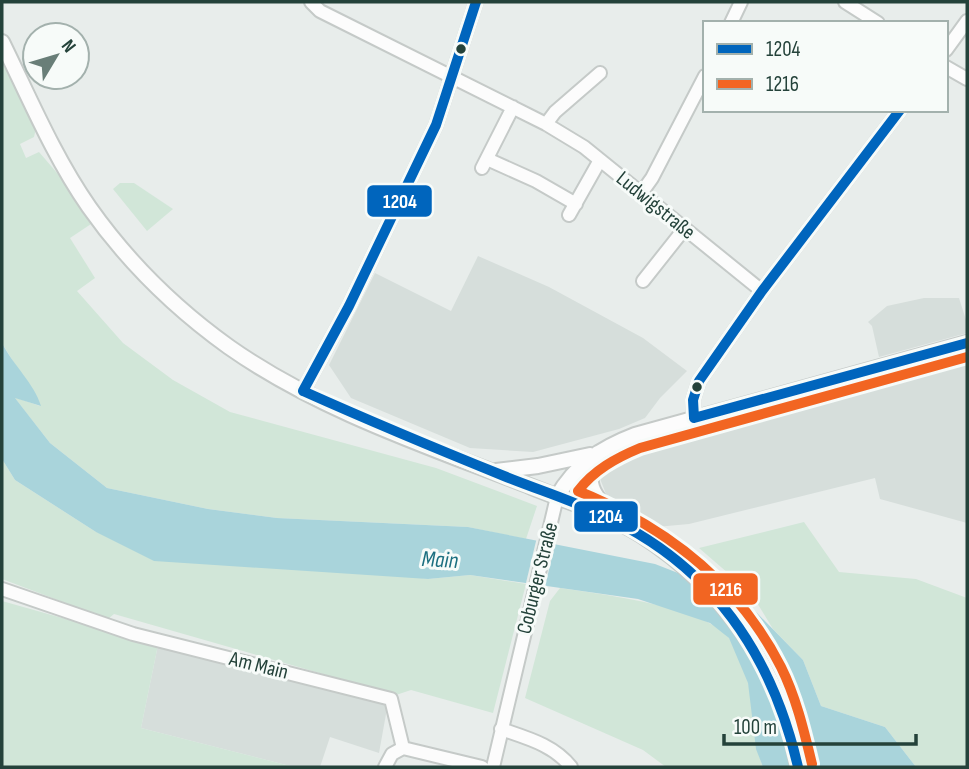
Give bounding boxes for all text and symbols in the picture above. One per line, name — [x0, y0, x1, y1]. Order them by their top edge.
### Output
north arrow — [21, 21, 91, 91]
legend — [703, 21, 948, 112]
text: N — [56, 35, 80, 58]
text: 1204 — [766, 37, 801, 62]
unlabelled marker — [454, 42, 468, 56]
text: 1216 — [766, 72, 799, 97]
street label: Ludwigstraße — [611, 166, 700, 245]
line badge: 1204 — [366, 184, 433, 218]
text: 1204 — [383, 191, 417, 214]
unlabelled marker — [690, 380, 704, 394]
line badge: 1204 — [573, 500, 639, 533]
text: 1204 — [589, 506, 623, 529]
street label: Coburger Straße — [512, 520, 563, 637]
water label: Main — [421, 545, 459, 575]
line badge: 1216 — [692, 572, 759, 606]
text: 1216 — [710, 579, 742, 602]
street label: Am Main — [226, 646, 291, 685]
scale bar — [724, 702, 916, 746]
text: 100 m — [734, 715, 777, 740]

